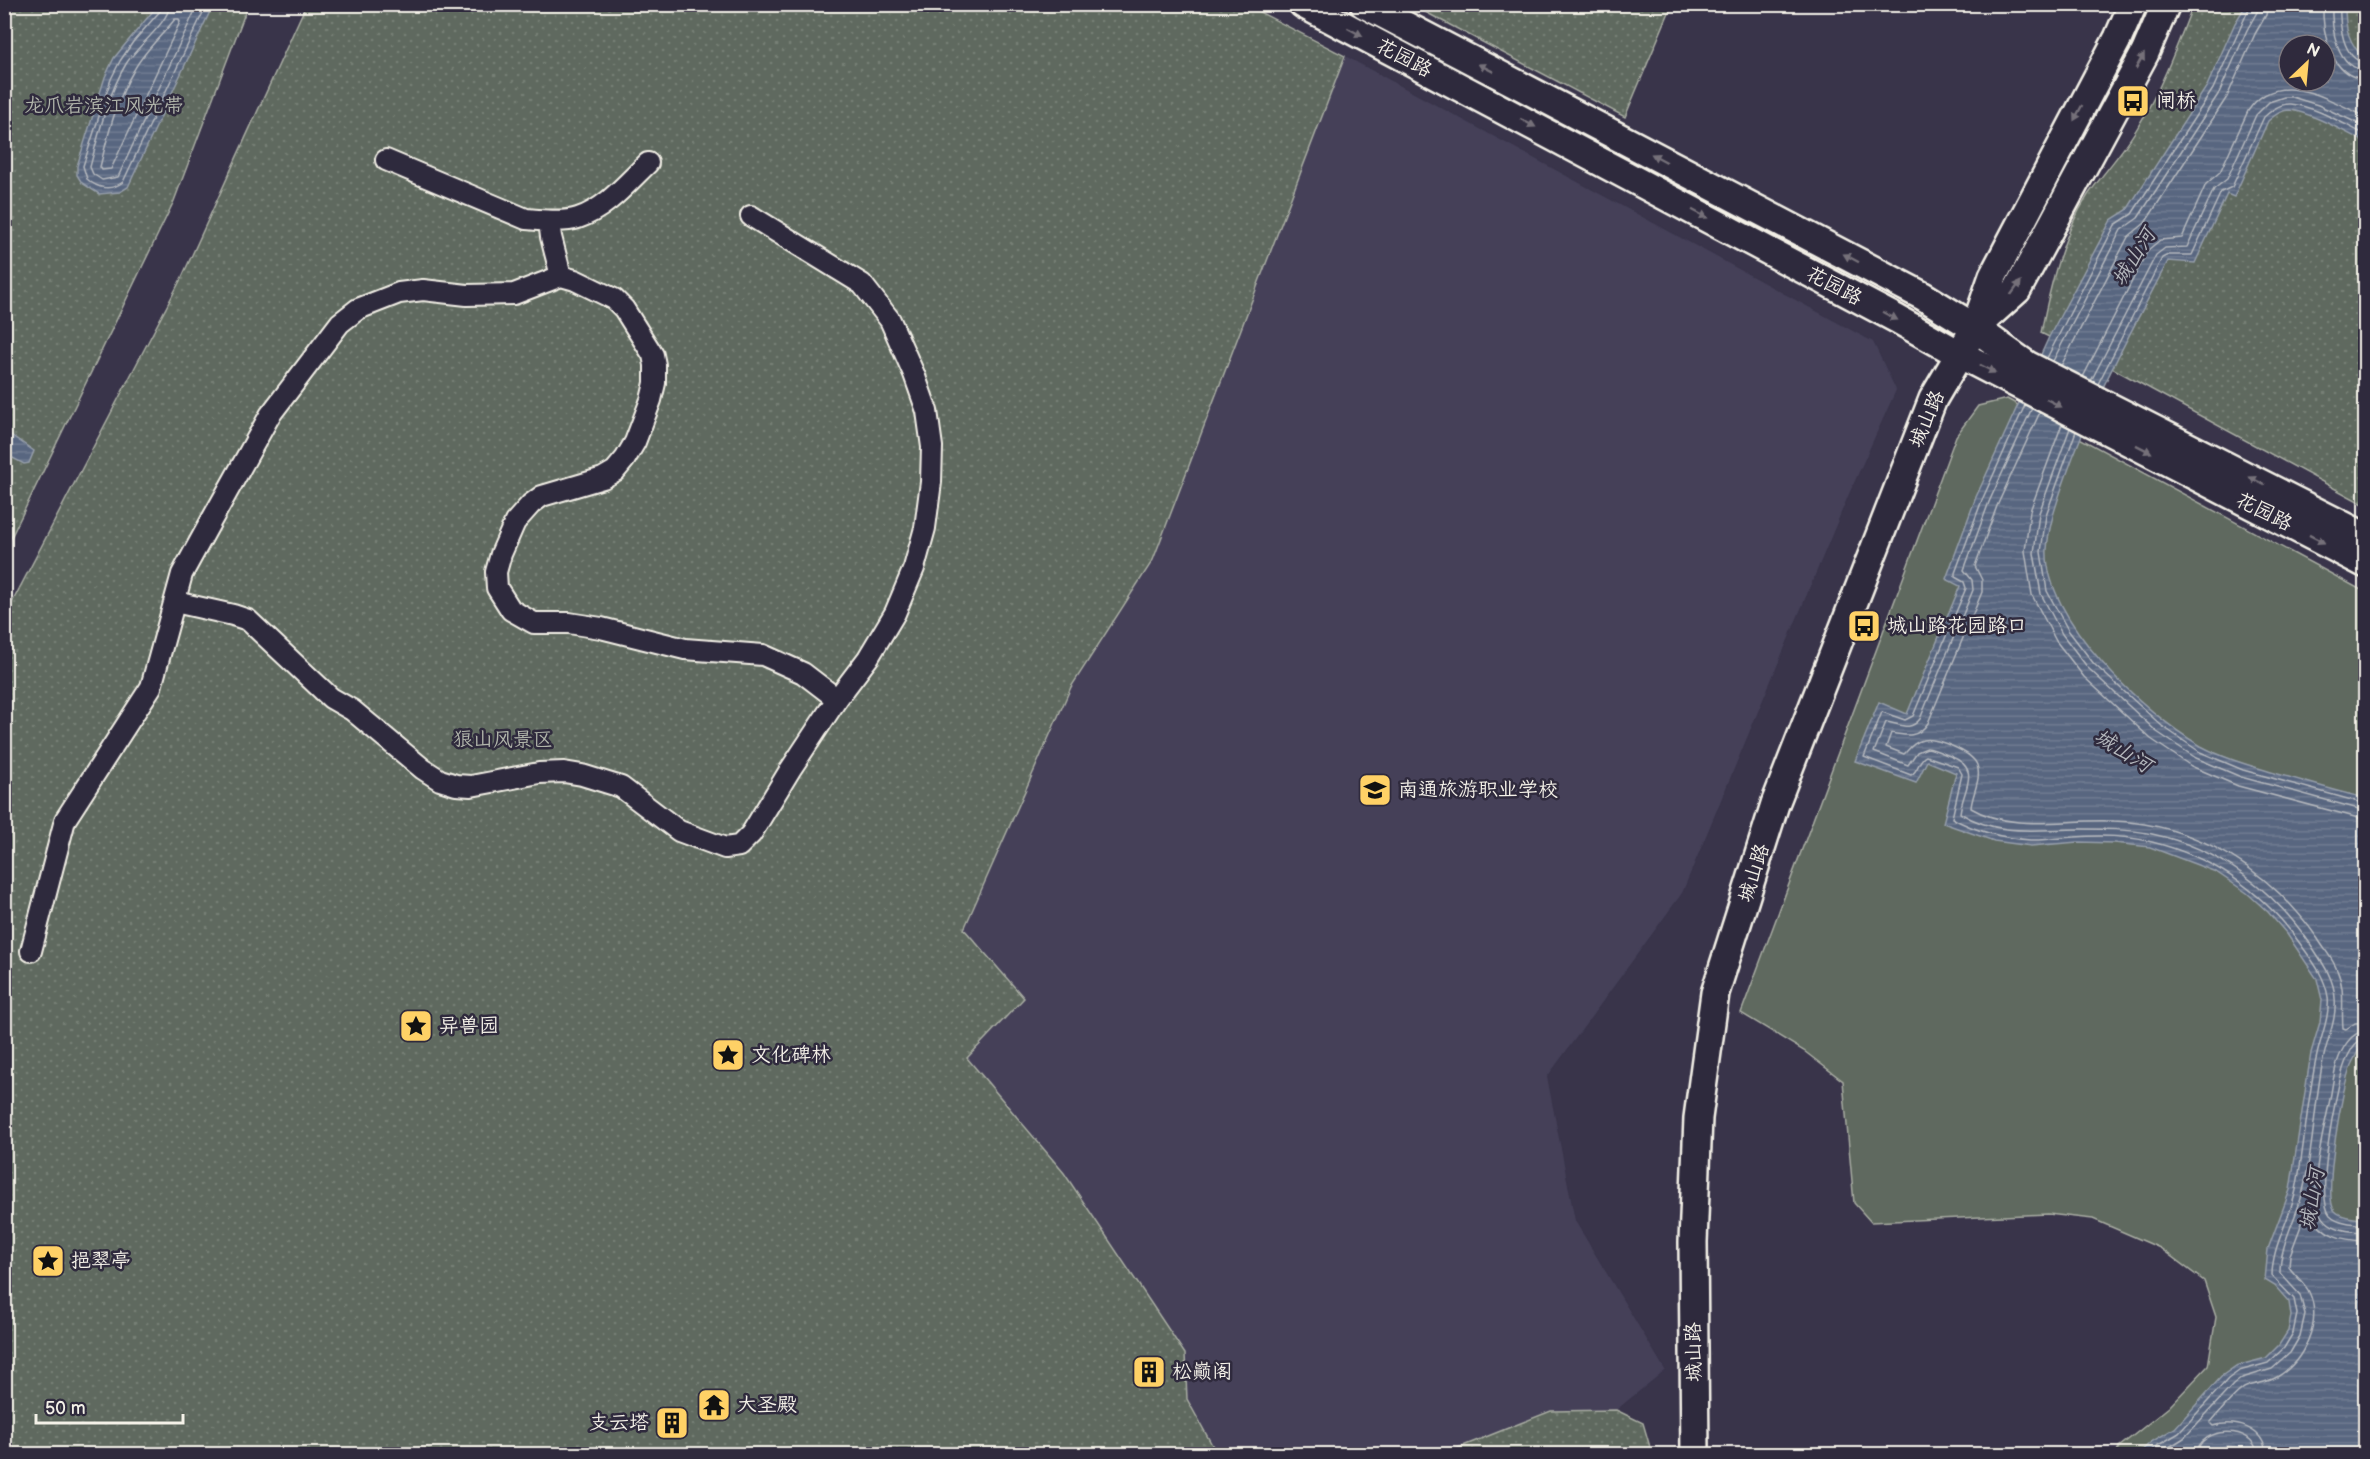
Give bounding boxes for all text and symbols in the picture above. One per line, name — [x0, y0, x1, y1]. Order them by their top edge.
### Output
one-way arrow — [1347, 27, 1364, 37]
street label: 花园路 — [1372, 33, 1437, 83]
north arrow — [2277, 33, 2337, 93]
text: N — [2303, 40, 2322, 62]
one-way arrow — [2135, 52, 2145, 69]
one-way arrow — [1478, 63, 1495, 73]
bus stop icon: 闸桥 — [2115, 83, 2151, 119]
place label: 闸桥 — [2156, 89, 2196, 113]
park label: 龙爪岩滨江风光带 — [24, 94, 184, 118]
one-way arrow — [2073, 105, 2083, 122]
one-way arrow — [1519, 118, 1536, 128]
one-way arrow — [1651, 153, 1668, 163]
one-way arrow — [1691, 209, 1708, 219]
water label: 城山河 — [2107, 221, 2163, 290]
one-way arrow — [1842, 254, 1859, 263]
street label: 花园路 — [1802, 261, 1867, 311]
one-way arrow — [2010, 280, 2022, 296]
one-way arrow — [1882, 311, 1899, 321]
one-way arrow — [1979, 364, 1996, 374]
street label: 城山路 — [1904, 386, 1950, 451]
one-way arrow — [2046, 398, 2063, 408]
one-way arrow — [2136, 444, 2153, 454]
one-way arrow — [2249, 477, 2266, 486]
street label: 花园路 — [2232, 488, 2297, 537]
one-way arrow — [2309, 534, 2326, 544]
bus stop icon: 城山路花园路口 — [1846, 608, 1882, 644]
place label: 城山路花园路口 — [1887, 614, 2027, 638]
water label: 城山河 — [2090, 724, 2159, 780]
park label: 狼山风景区 — [453, 728, 553, 752]
school or university icon: 南通旅游职业学校 — [1357, 772, 1393, 808]
place label: 南通旅游职业学校 — [1398, 778, 1558, 802]
street label: 城山路 — [1733, 840, 1775, 905]
place icon: 异兽园 — [398, 1008, 434, 1044]
place label: 异兽园 — [439, 1014, 499, 1038]
place icon: 文化碑林 — [710, 1037, 746, 1073]
place label: 文化碑林 — [751, 1043, 831, 1067]
water label: 城山河 — [2294, 1163, 2330, 1232]
place icon: 挹翠亭 — [30, 1243, 66, 1279]
place label: 挹翠亭 — [71, 1249, 131, 1273]
street label: 城山路 — [1681, 1321, 1707, 1382]
building icon: 松巅阁 — [1131, 1354, 1167, 1390]
place label: 松巅阁 — [1172, 1360, 1232, 1384]
scale bar — [36, 1387, 183, 1425]
temple icon: 大圣殿 — [696, 1387, 732, 1423]
place label: 大圣殿 — [737, 1393, 797, 1417]
text: 50 m — [45, 1398, 86, 1419]
building icon: 支云塔 — [654, 1405, 690, 1441]
place label: 支云塔 — [589, 1411, 649, 1435]

